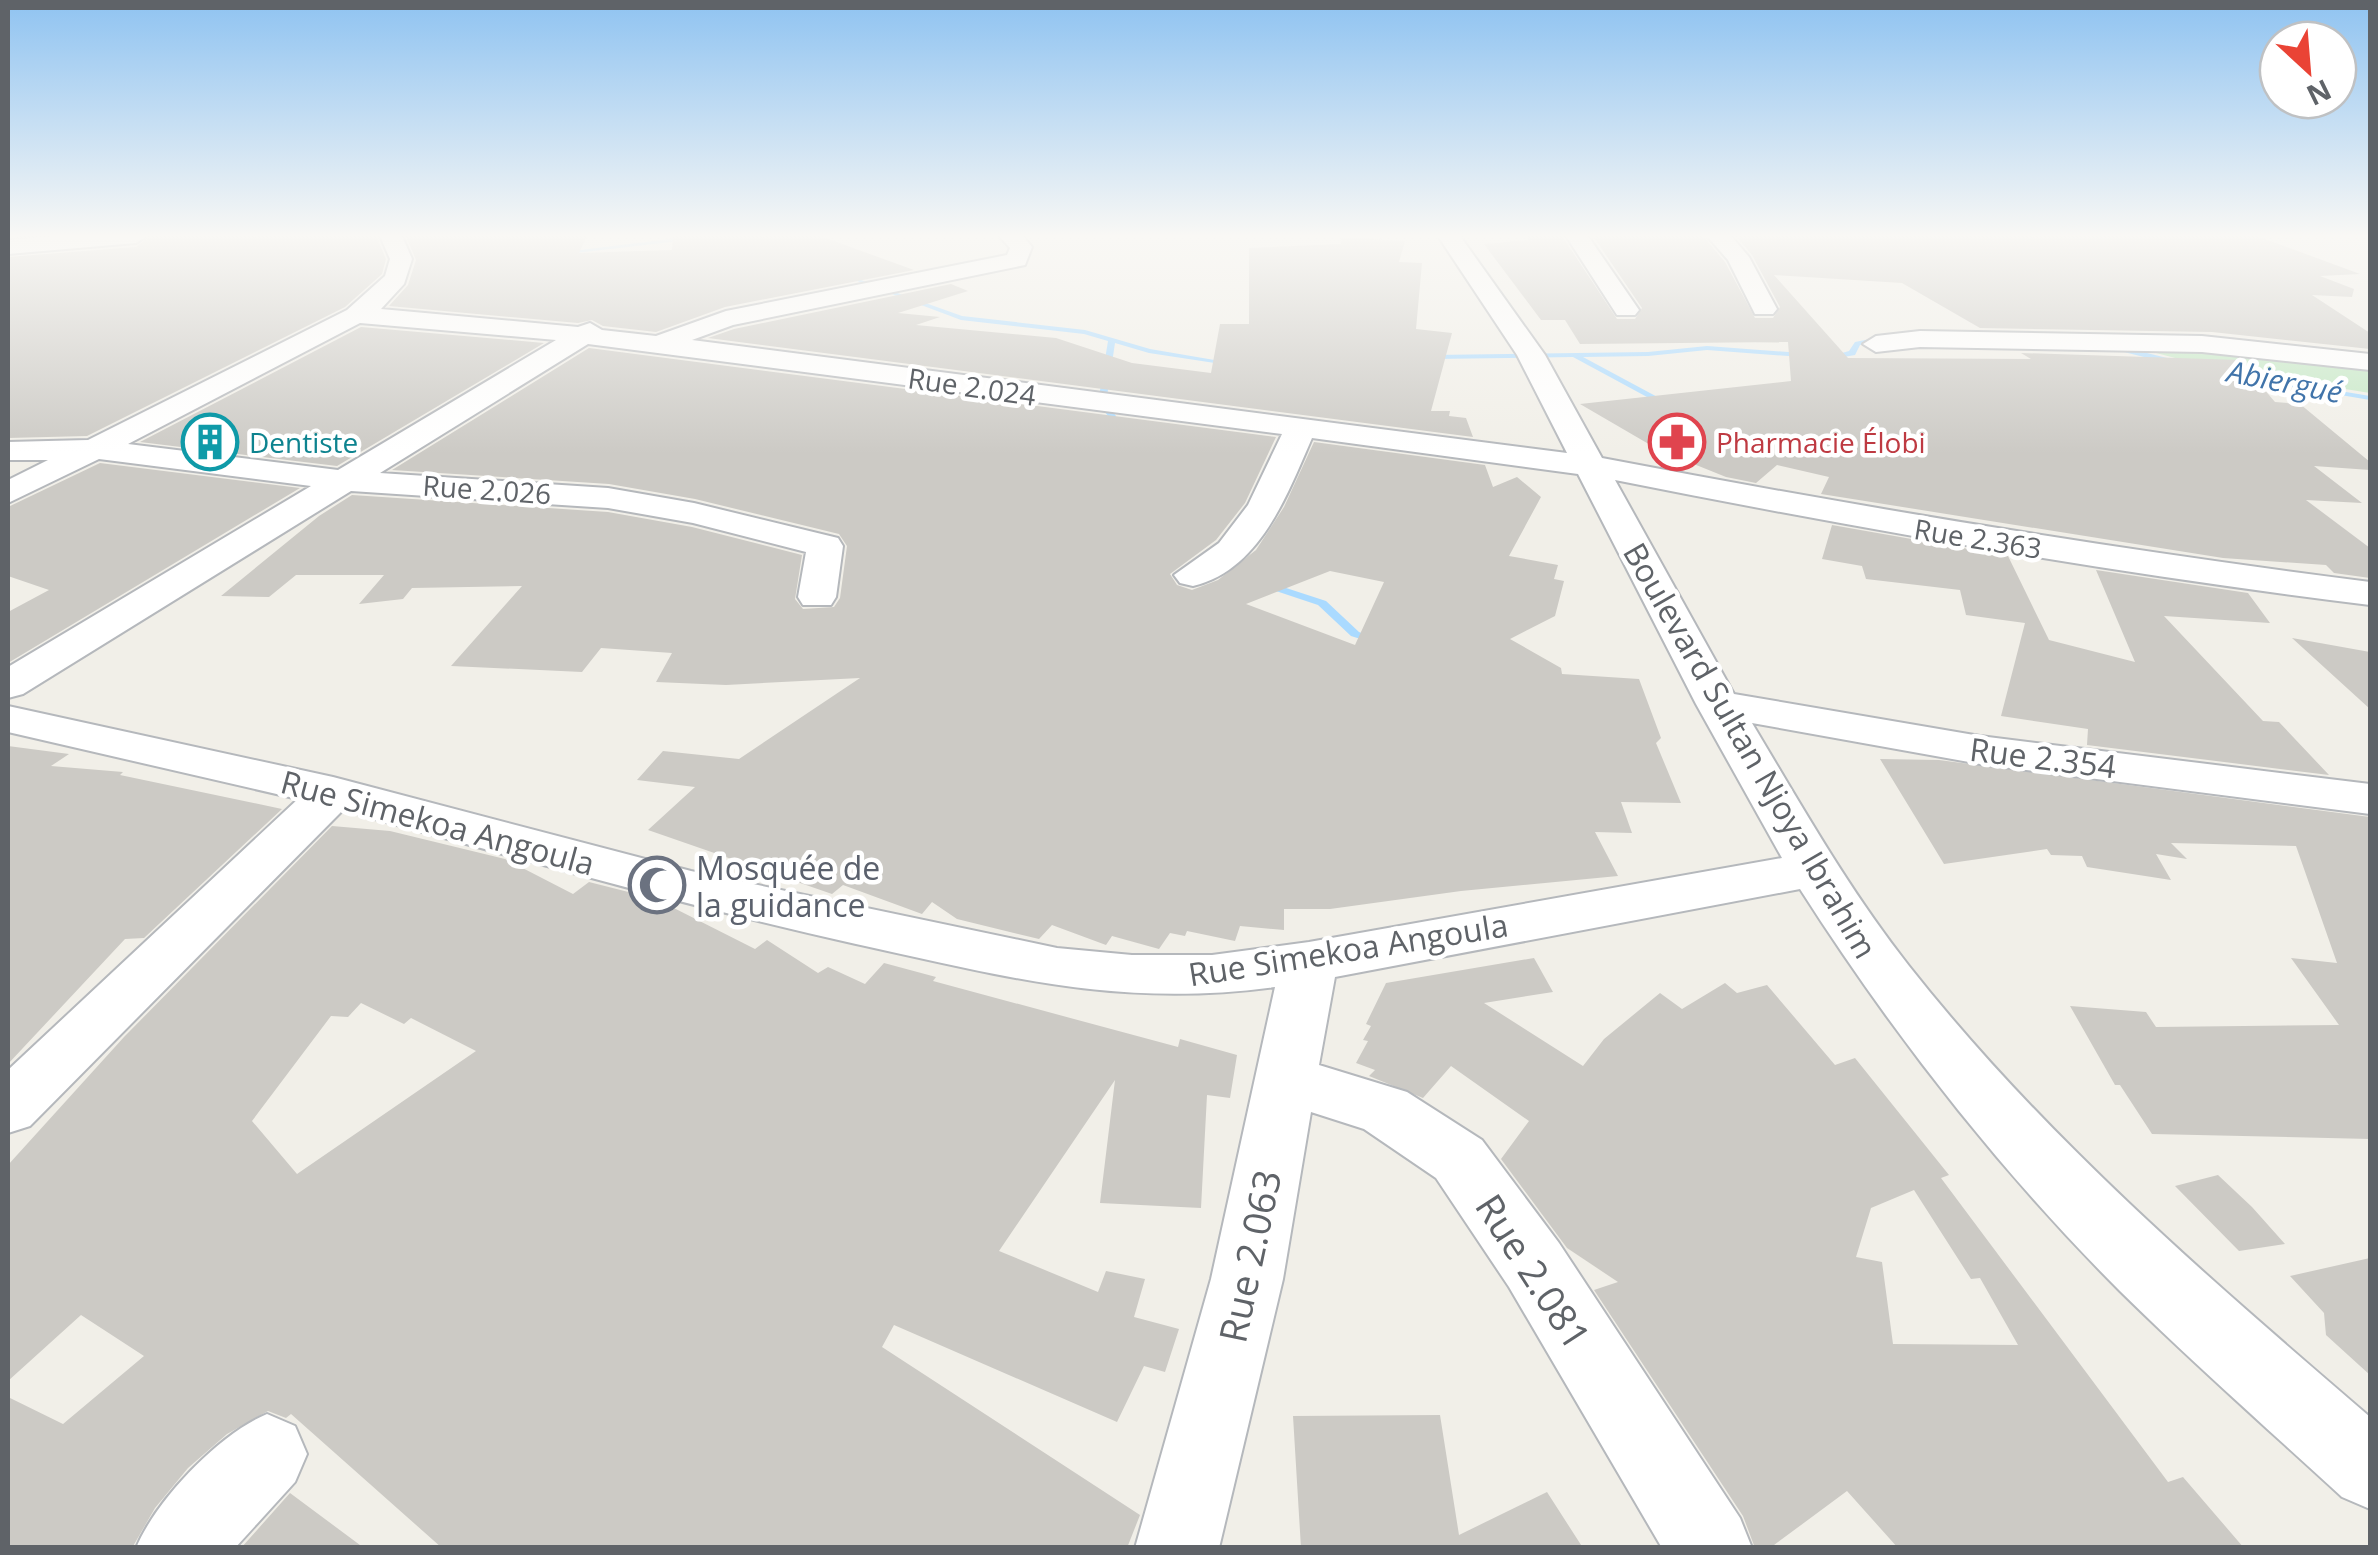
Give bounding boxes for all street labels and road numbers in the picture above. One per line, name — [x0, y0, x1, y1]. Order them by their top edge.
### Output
street label: Rue 2.024 — [906, 358, 1038, 414]
street label: Rue 2.026 — [421, 466, 553, 512]
street label: Rue 2.363 — [1911, 509, 2045, 567]
street label: Boulevard Sultan Njoya Ibrahim — [1614, 534, 1888, 966]
street label: Rue 2.354 — [1967, 727, 2119, 787]
street label: Rue Simekoa Angoula — [276, 759, 600, 885]
street label: Rue Simekoa Angoula — [1185, 903, 1511, 995]
street label: Rue 2.063 — [1205, 1165, 1293, 1347]
street label: Rue 2.081 — [1465, 1184, 1603, 1358]

